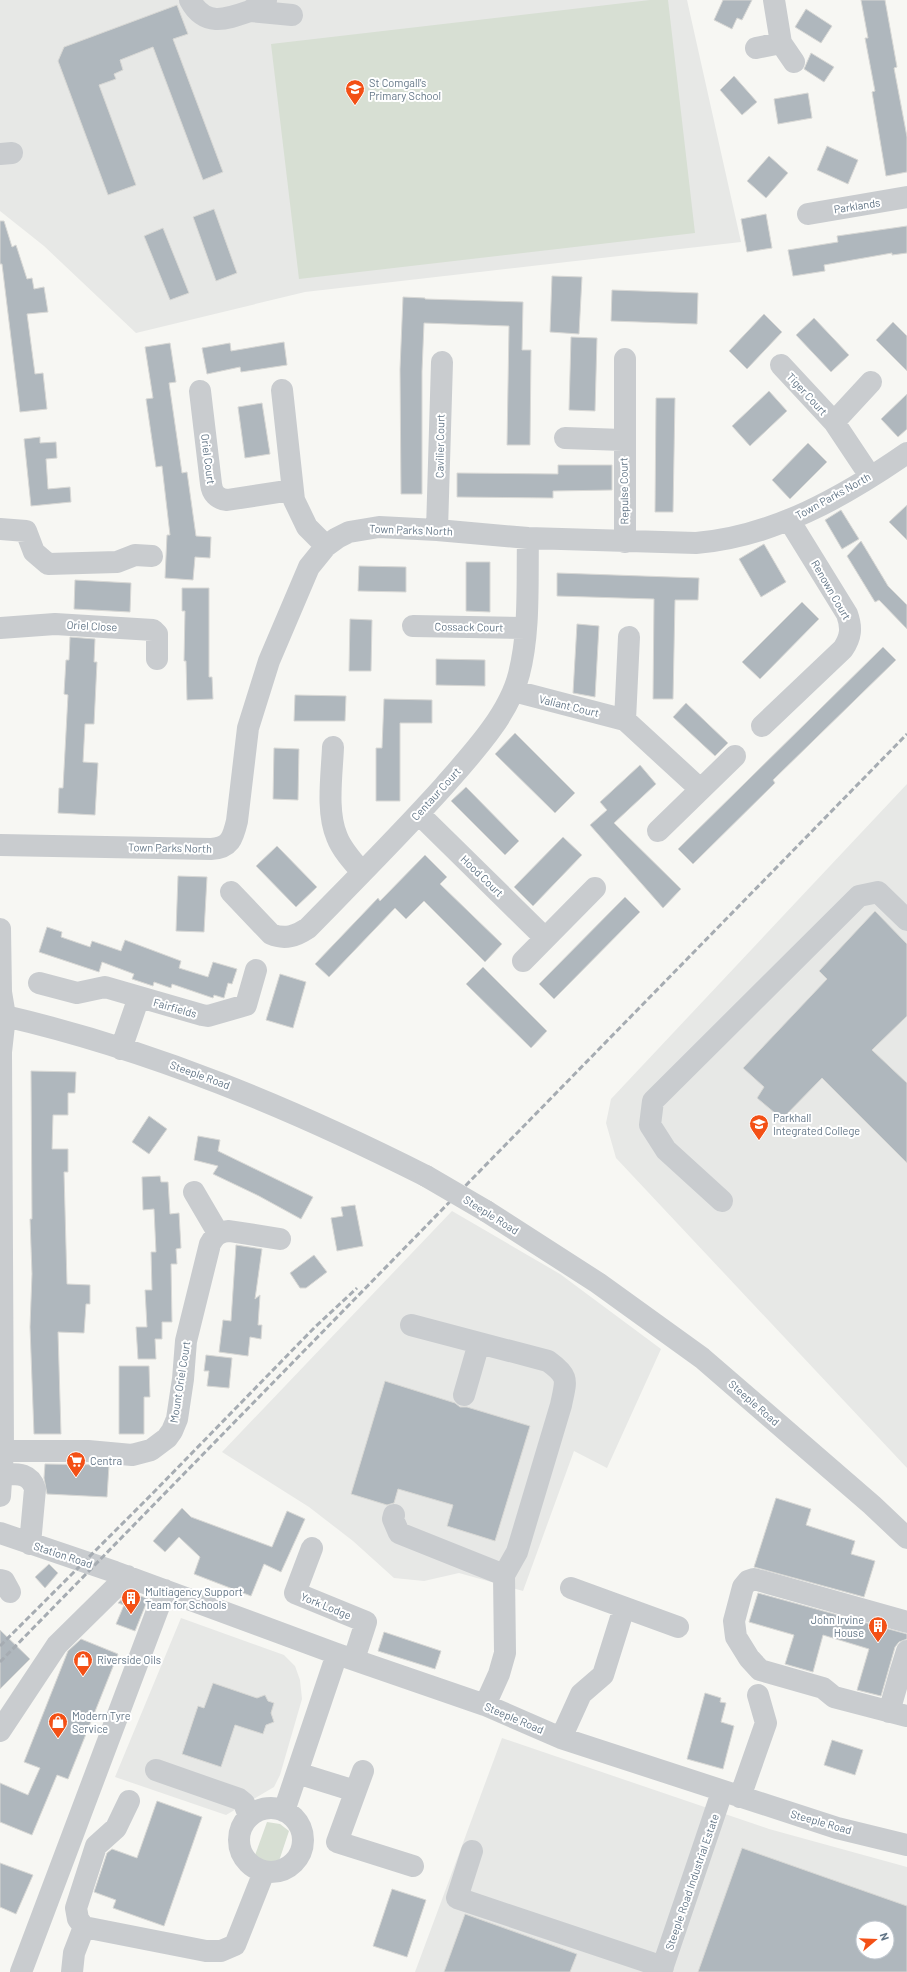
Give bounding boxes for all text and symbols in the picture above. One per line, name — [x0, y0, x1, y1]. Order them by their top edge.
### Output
place label: St Comgall's Primary School — [369, 76, 441, 102]
school or university icon: St Comgall's Primary School — [344, 78, 366, 106]
street label: Parklands — [833, 195, 881, 216]
street label: Tiger Court — [784, 370, 830, 418]
street label: Cavilier Court — [432, 414, 447, 478]
street label: Oriel Court — [199, 433, 218, 485]
street label: Repulse Court — [616, 457, 631, 525]
street label: Town Parks North — [793, 470, 873, 522]
street label: Town Parks North — [369, 522, 453, 537]
street label: Renown Court — [809, 558, 854, 622]
street label: Oriel Close — [66, 618, 118, 633]
street label: Cossack Court — [434, 619, 504, 634]
street label: Valiant Court — [538, 692, 600, 719]
street label: Centaur Court — [408, 764, 463, 823]
street label: Town Parks North — [128, 840, 212, 855]
street label: Hood Court — [458, 852, 506, 899]
street label: Fairfields — [152, 995, 198, 1020]
street label: Steeple Road — [168, 1058, 232, 1091]
place label: Parkhall Integrated College — [773, 1111, 860, 1137]
school or university icon: Parkhall Integrated College — [748, 1113, 770, 1141]
street label: Steeple Road — [461, 1192, 521, 1237]
street label: Mount Oriel Court — [167, 1340, 192, 1424]
street label: Steeple Road — [726, 1377, 782, 1428]
supermarket icon: Centra — [65, 1450, 87, 1478]
place label: Centra — [90, 1454, 122, 1467]
street label: Station Road — [32, 1539, 94, 1570]
place label: Multiagency Support Team for Schools — [145, 1585, 243, 1611]
building icon: Multiagency Support Team for Schools — [120, 1587, 142, 1615]
street label: York Lodge — [299, 1590, 353, 1622]
place label: John Irvine House — [811, 1613, 864, 1639]
building icon: John Irvine House — [867, 1615, 889, 1643]
shop icon: Riverside Oils — [72, 1649, 94, 1677]
place label: Riverside Oils — [97, 1653, 161, 1666]
street label: Steeple Road — [483, 1699, 546, 1736]
place label: Modern Tyre Service — [72, 1709, 131, 1735]
shop icon: Modern Tyre Service — [47, 1711, 69, 1739]
street label: Steeple Road — [789, 1807, 853, 1836]
street label: Steeple Road Industrial Estate — [662, 1812, 721, 1952]
north arrow — [855, 1920, 895, 1960]
text: N — [878, 1931, 892, 1942]

